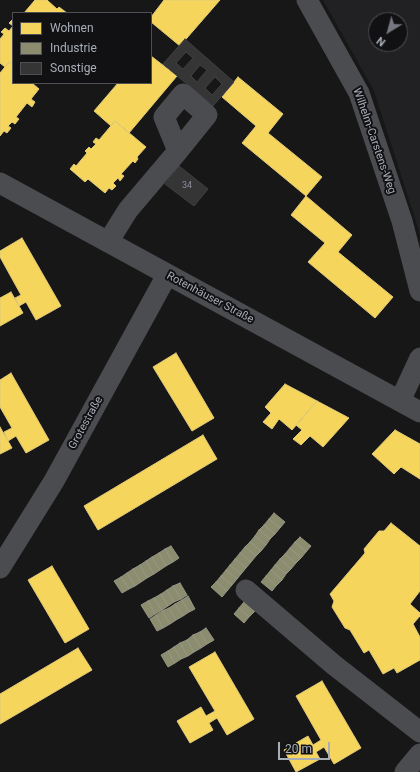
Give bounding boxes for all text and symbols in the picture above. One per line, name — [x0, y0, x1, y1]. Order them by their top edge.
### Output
legend — [12, 12, 152, 84]
north arrow — [368, 12, 408, 52]
text: Wohnen — [50, 21, 94, 35]
text: N — [374, 34, 388, 49]
text: Industrie — [50, 41, 97, 55]
text: Sonstige — [50, 61, 97, 75]
street label: Wilhelm-Carstens-Weg — [350, 86, 398, 196]
house number: 34 — [182, 181, 192, 191]
street label: Rotenhäuser Straße — [164, 269, 256, 327]
street label: Grotestraße — [66, 394, 106, 452]
scale bar — [280, 734, 332, 760]
text: 20 m — [285, 742, 312, 756]

